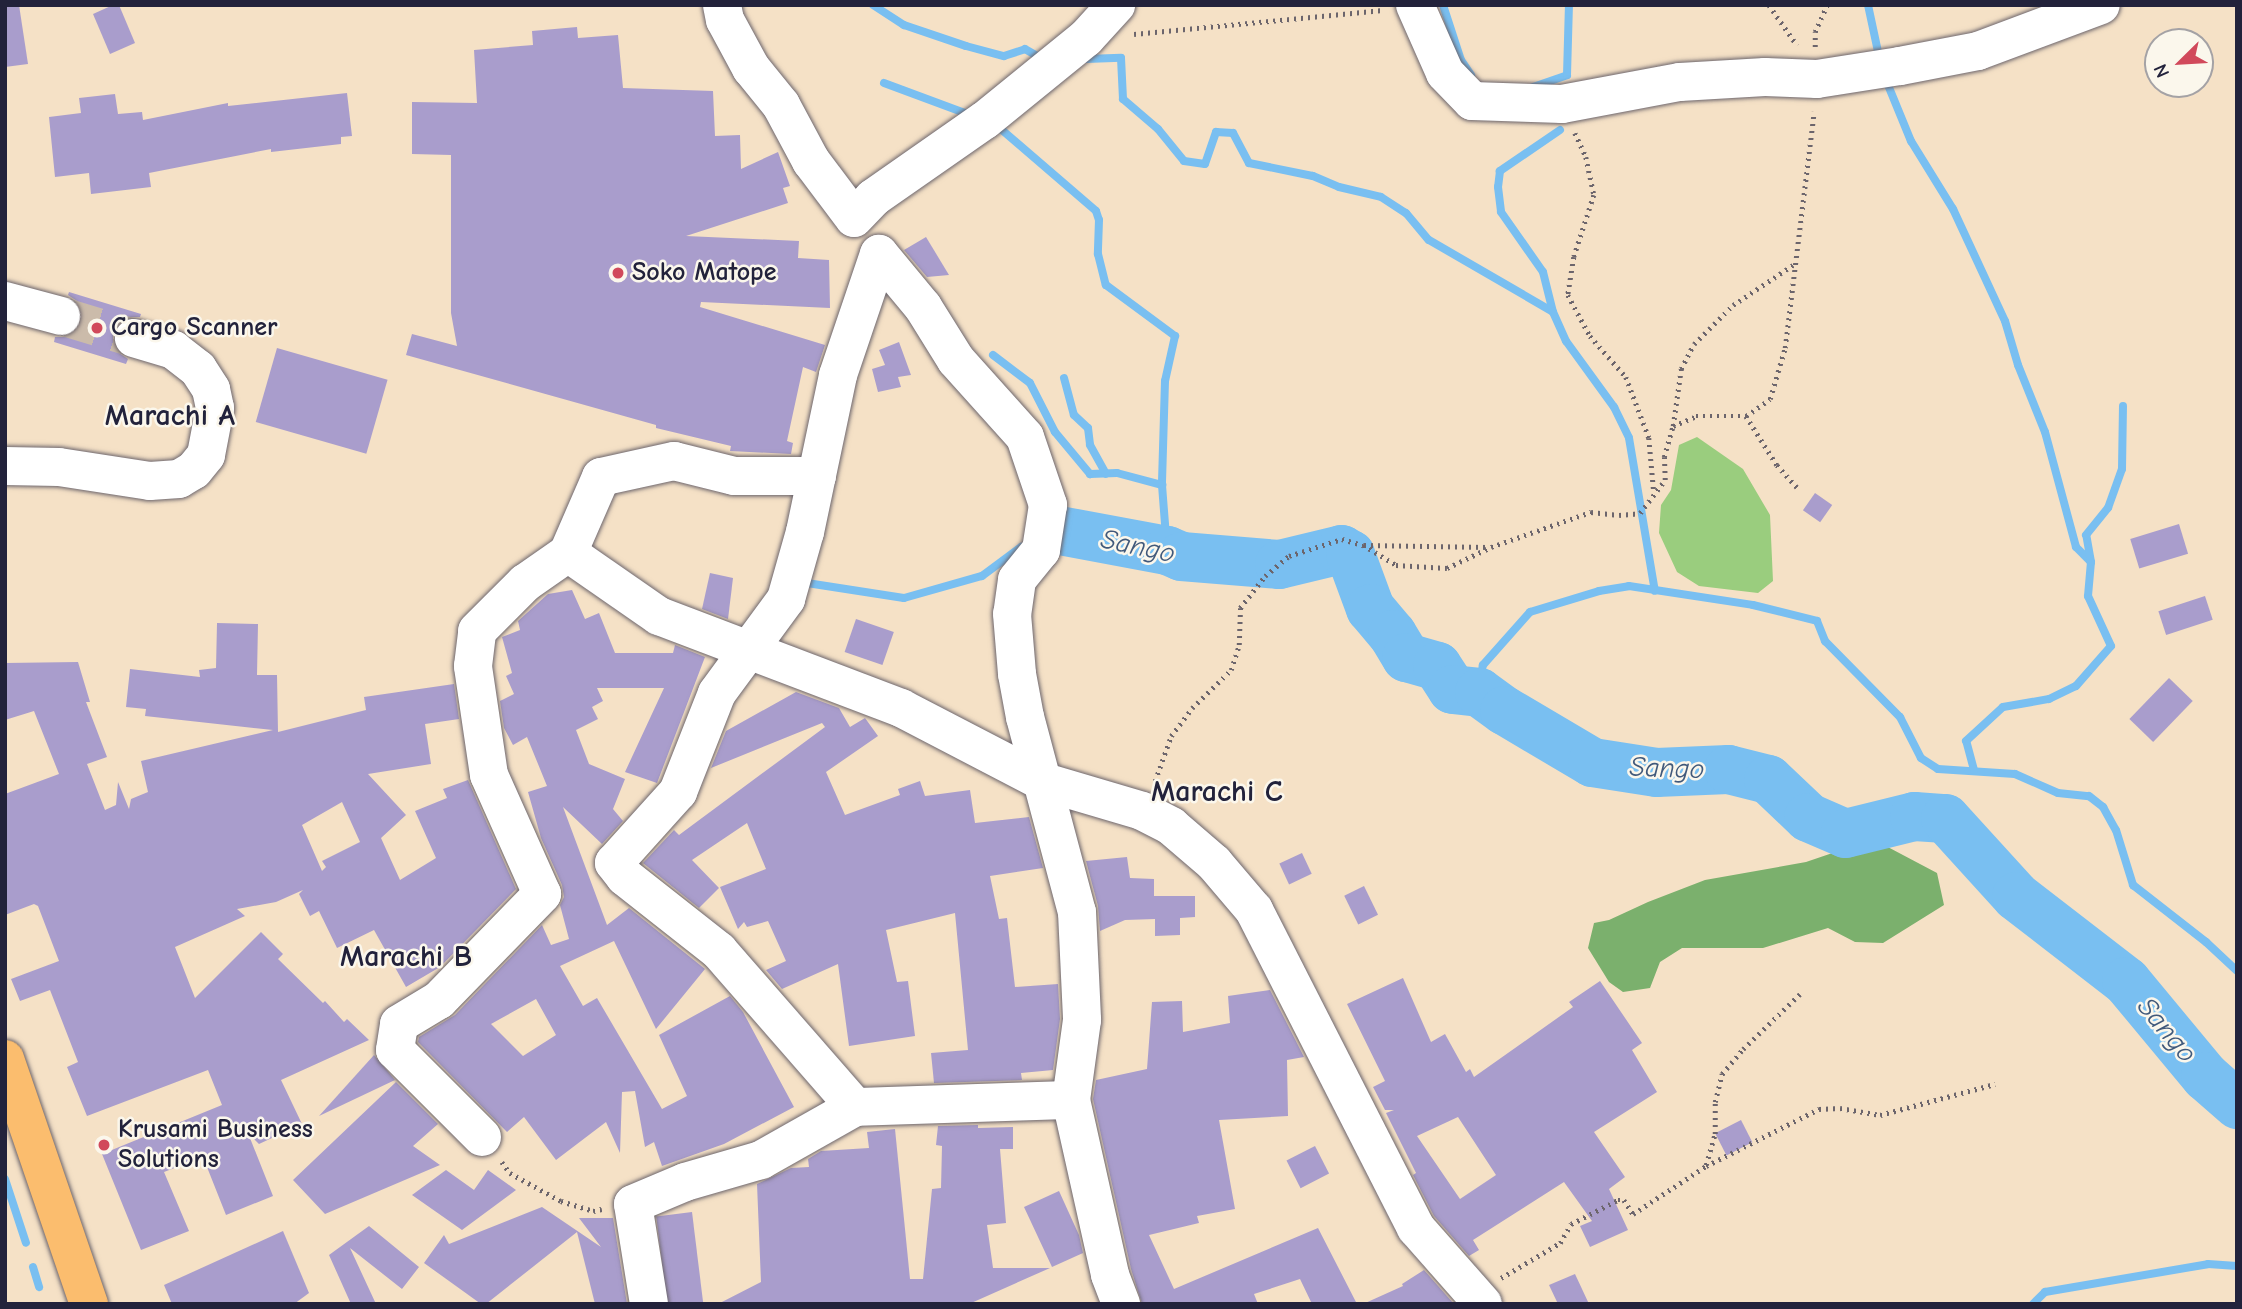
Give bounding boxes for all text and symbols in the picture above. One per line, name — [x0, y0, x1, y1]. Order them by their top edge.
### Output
north arrow — [2144, 28, 2214, 98]
text: N — [2149, 61, 2174, 81]
place label: Soko Matope — [632, 257, 776, 289]
marker: Soko Matope — [610, 265, 626, 281]
place label: Cargo Scanner — [111, 312, 278, 344]
marker: Cargo Scanner — [89, 320, 105, 336]
district label: Marachi A — [105, 398, 235, 434]
water label: Sango — [1098, 522, 1178, 570]
water label: Sango — [1629, 750, 1705, 786]
district label: Marachi C — [1151, 774, 1283, 810]
district label: Marachi B — [340, 939, 472, 975]
water label: Sango — [2130, 991, 2204, 1069]
place label: Krusami Business Solutions — [118, 1114, 313, 1176]
marker: Krusami Business Solutions — [96, 1137, 112, 1153]

